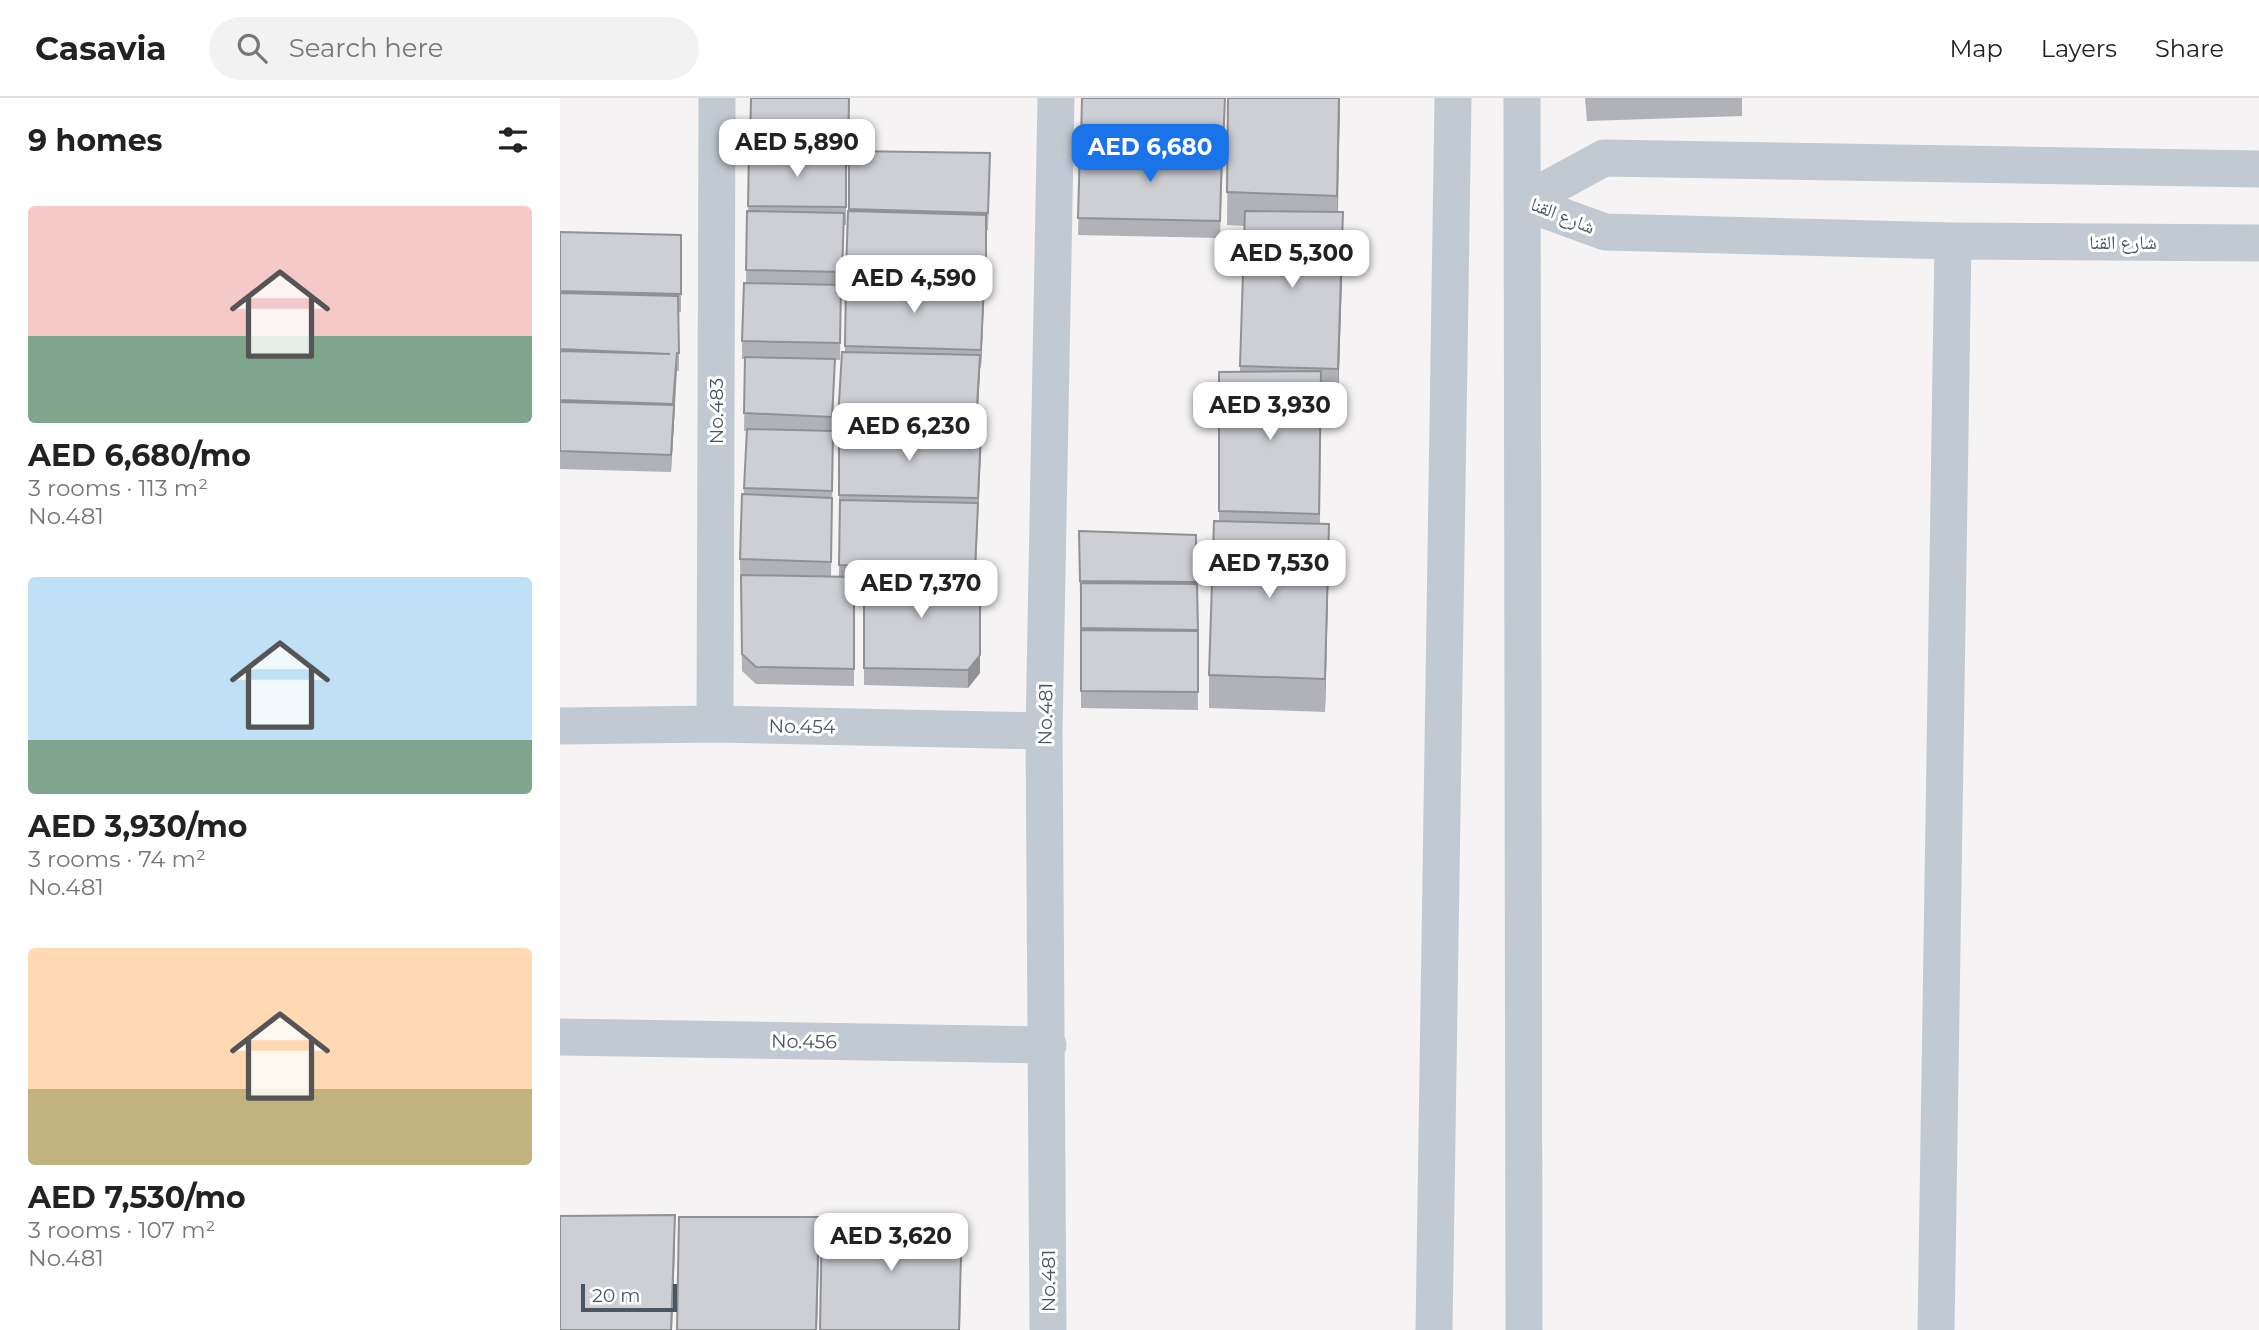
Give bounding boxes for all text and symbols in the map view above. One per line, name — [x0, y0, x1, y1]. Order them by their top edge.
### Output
search box — [209, 17, 699, 80]
text: Casavia — [35, 28, 167, 68]
icon: search — [233, 29, 271, 67]
text: Search here — [289, 32, 443, 64]
text: Map — [1949, 34, 2003, 63]
text: Layers — [2041, 34, 2117, 63]
text: Share — [2155, 34, 2224, 63]
pin: AED 5,890 — [717, 120, 877, 179]
icon: filters — [494, 121, 532, 159]
text: 9 homes — [28, 122, 163, 159]
pin: AED 6,680 — [1070, 125, 1230, 184]
text: AED 5,890 — [735, 128, 859, 156]
text: AED 6,680 — [1088, 133, 1212, 161]
street label: شارع القنا — [1527, 192, 1598, 239]
pin: AED 5,300 — [1212, 230, 1372, 290]
street label: شارع القنا — [2089, 231, 2157, 254]
text: AED 5,300 — [1230, 239, 1354, 267]
icon: home — [217, 251, 343, 377]
pin: AED 4,590 — [834, 256, 994, 315]
text: AED 4,590 — [852, 264, 976, 292]
street label: No.483 — [705, 378, 728, 444]
pin: AED 3,930 — [1190, 382, 1350, 442]
text: AED 3,930 — [1209, 391, 1331, 419]
pin: AED 6,230 — [829, 404, 989, 463]
text: AED 6,230 — [848, 412, 970, 440]
text: AED 6,680/mo — [28, 437, 251, 474]
text: 3 rooms · 113 m² — [28, 474, 208, 502]
text: No.481 — [28, 502, 104, 530]
pin: AED 7,530 — [1189, 540, 1349, 600]
text: AED 7,530 — [1209, 549, 1329, 577]
pin: AED 7,370 — [841, 560, 1001, 620]
text: AED 7,370 — [861, 569, 981, 597]
icon: home — [217, 622, 343, 748]
street label: No.481 — [1033, 683, 1058, 746]
street label: No.454 — [768, 714, 836, 739]
text: AED 3,930/mo — [28, 808, 247, 845]
text: 3 rooms · 74 m² — [28, 845, 206, 873]
text: No.481 — [28, 873, 104, 901]
icon: home — [217, 993, 343, 1119]
street label: No.456 — [771, 1029, 837, 1054]
text: AED 7,530/mo — [28, 1179, 246, 1216]
pin: AED 3,620 — [811, 1214, 971, 1273]
text: 3 rooms · 107 m² — [28, 1216, 215, 1244]
text: AED 3,620 — [830, 1222, 952, 1250]
text: No.481 — [28, 1244, 104, 1272]
street label: No.481 — [1037, 1250, 1060, 1312]
scale bar — [581, 1281, 677, 1313]
text: 20 m — [592, 1284, 640, 1307]

